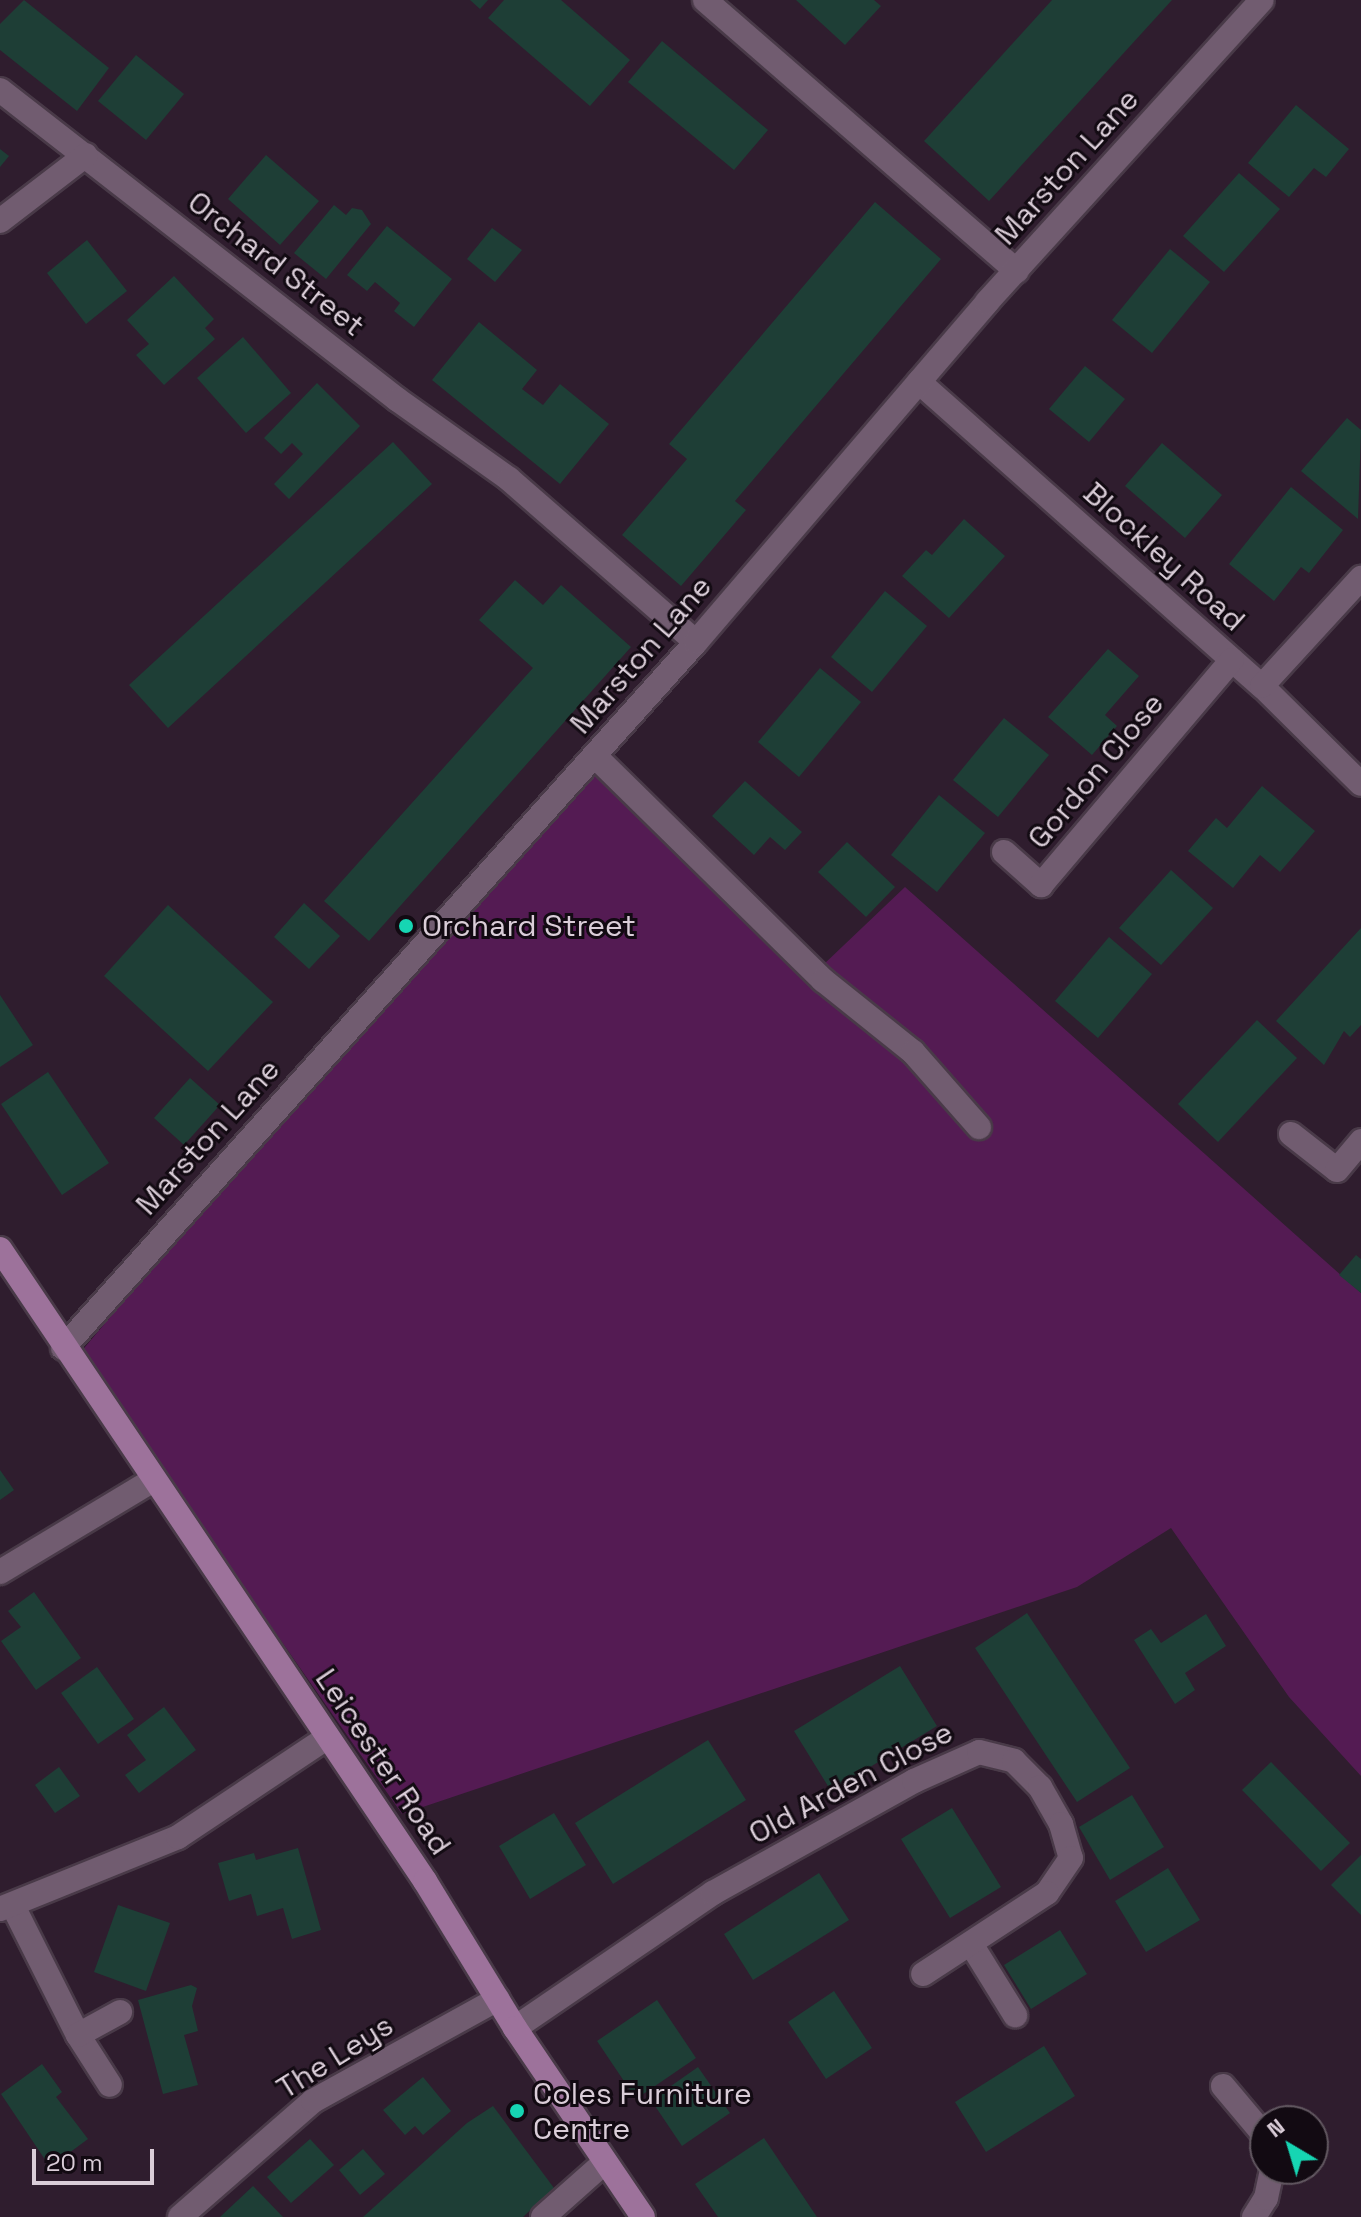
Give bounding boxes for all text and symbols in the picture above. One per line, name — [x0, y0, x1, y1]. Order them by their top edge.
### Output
street label: Marston Lane — [988, 82, 1146, 252]
street label: Orchard Street — [181, 184, 371, 344]
street label: Blockley Road — [1076, 475, 1252, 639]
street label: Marston Lane — [563, 569, 719, 741]
street label: Gordon Close — [1021, 686, 1171, 856]
place label: Orchard Street — [422, 908, 636, 944]
marker: Orchard Street — [397, 917, 415, 935]
street label: Marston Lane — [129, 1052, 287, 1222]
street label: Leicester Road — [308, 1662, 458, 1862]
street label: Old Arden Close — [743, 1714, 959, 1852]
street label: The Leys — [270, 2007, 400, 2107]
place label: Coles Furniture Centre — [533, 2076, 752, 2146]
marker: Coles Furniture Centre — [508, 2102, 526, 2120]
north arrow — [1249, 2105, 1329, 2185]
text: N — [1261, 2112, 1290, 2143]
scale bar — [36, 2133, 158, 2183]
text: 20 m — [46, 2147, 103, 2178]

